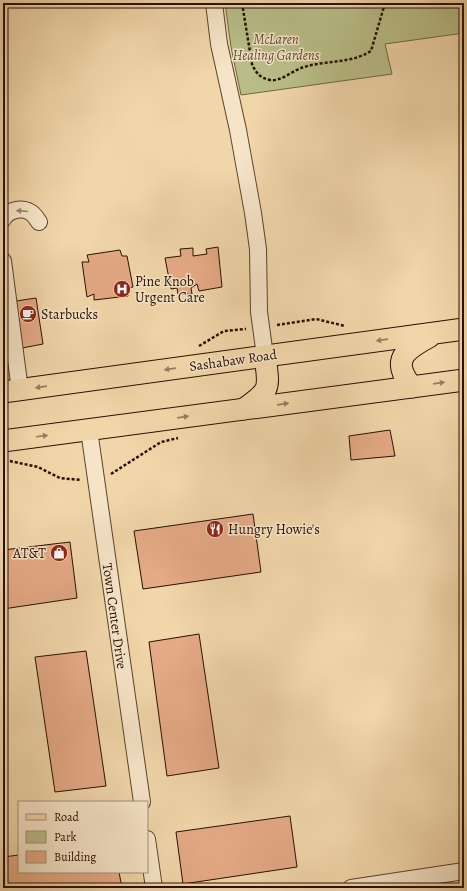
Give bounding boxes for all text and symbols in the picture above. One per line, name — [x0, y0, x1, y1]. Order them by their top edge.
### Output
park label: McLaren Healing Gardens — [232, 30, 320, 65]
one-way arrow — [16, 208, 28, 215]
place label: Pine Knob Urgent Care — [135, 272, 205, 307]
hospital icon: Pine Knob Urgent Care — [112, 279, 132, 299]
cafe icon: Starbucks — [18, 304, 38, 324]
place label: Starbucks — [41, 305, 98, 324]
one-way arrow — [376, 337, 388, 344]
street label: Sashabaw Road — [188, 345, 279, 376]
one-way arrow — [164, 366, 176, 372]
one-way arrow — [433, 380, 445, 386]
one-way arrow — [35, 384, 47, 390]
one-way arrow — [276, 401, 289, 407]
one-way arrow — [177, 414, 189, 420]
one-way arrow — [36, 433, 48, 439]
restaurant icon: Hungry Howie's — [205, 519, 225, 539]
place label: Hungry Howie's — [228, 520, 320, 539]
shop icon: AT&T — [49, 543, 69, 563]
place label: AT&T — [12, 544, 46, 563]
street label: Town Center Drive — [98, 562, 131, 670]
legend — [18, 801, 148, 873]
text: Road — [54, 809, 80, 825]
text: Park — [54, 829, 77, 845]
text: Building — [54, 849, 96, 865]

